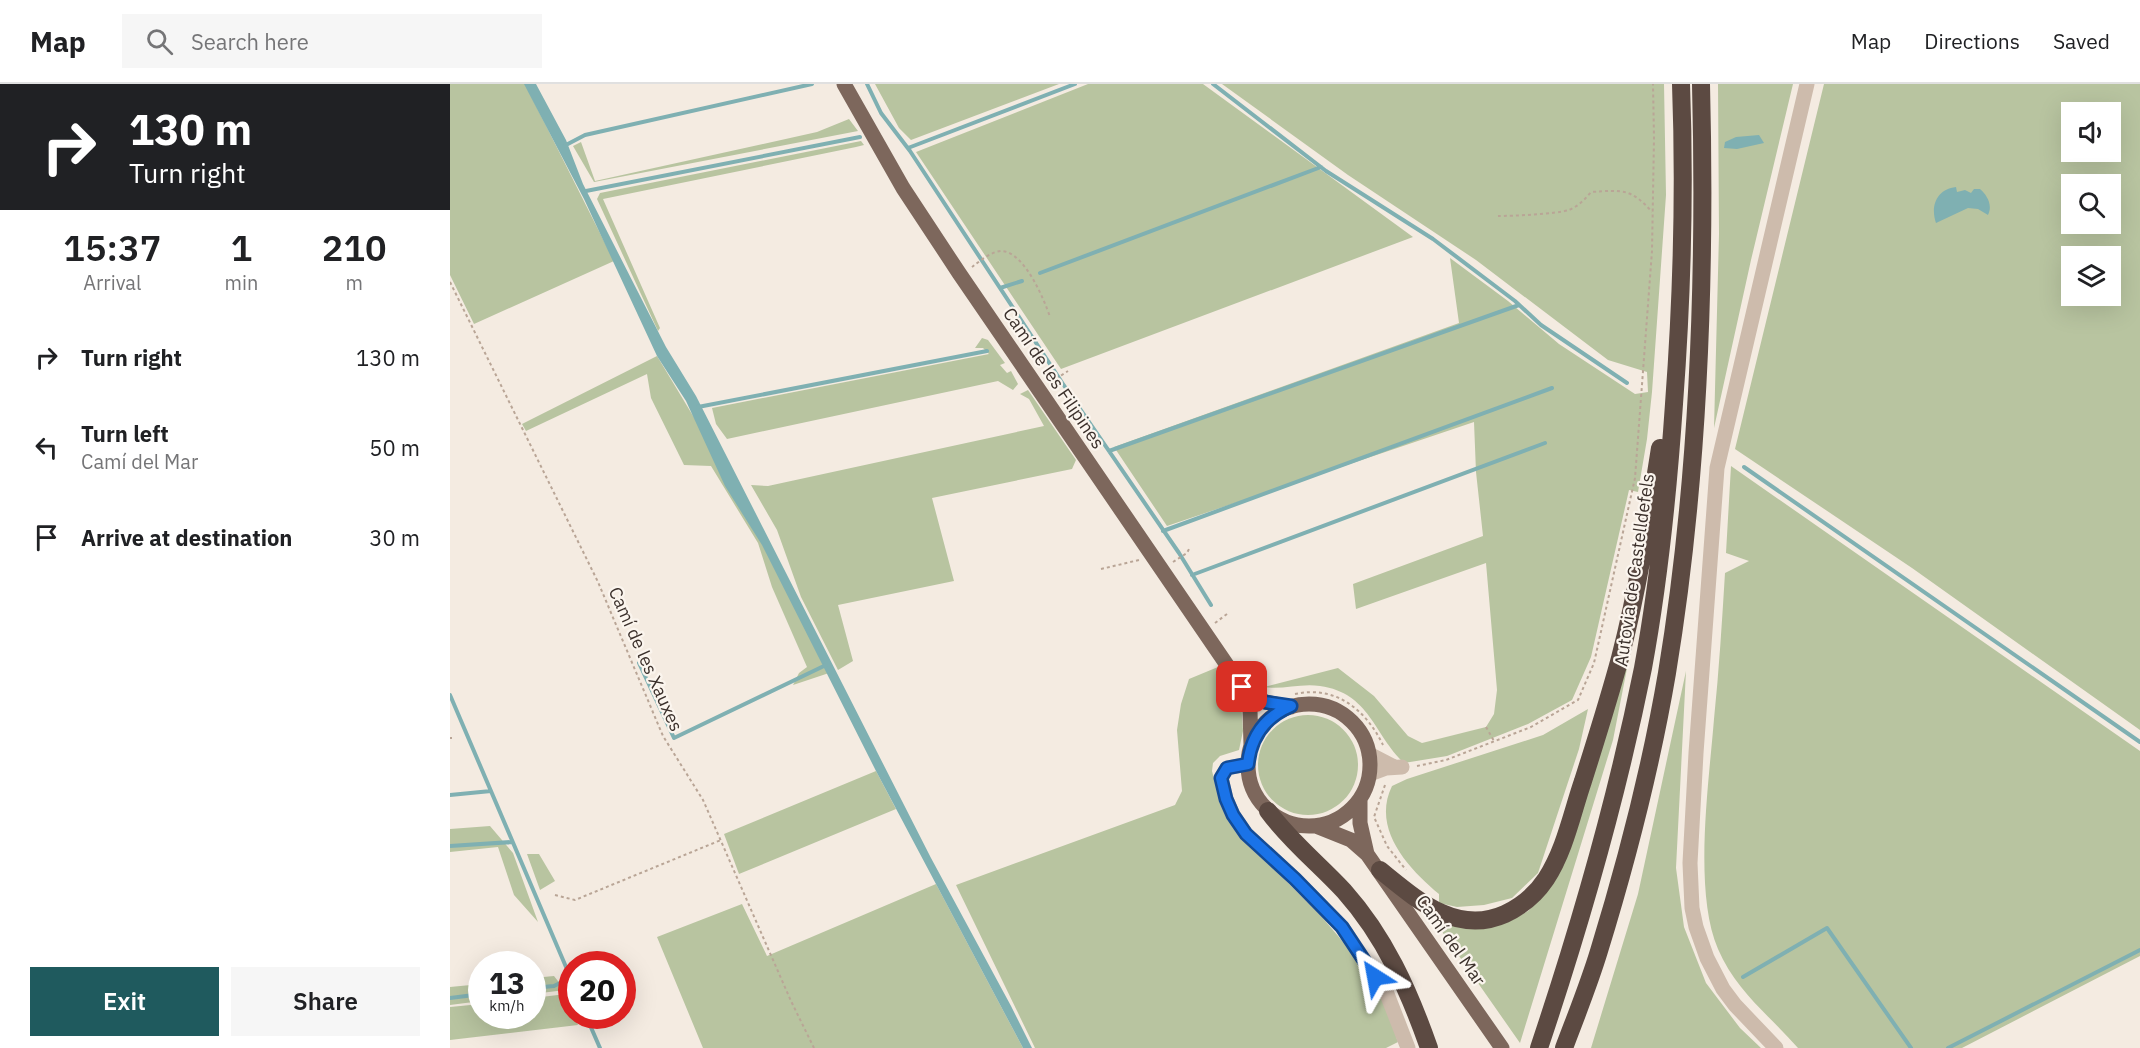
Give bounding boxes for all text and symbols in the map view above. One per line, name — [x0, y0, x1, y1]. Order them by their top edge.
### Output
search box — [122, 14, 542, 68]
text: Map — [30, 23, 86, 60]
icon: search — [143, 25, 176, 58]
text: Search here — [191, 27, 309, 56]
text: Map — [1851, 27, 1891, 55]
text: Directions — [1924, 27, 2020, 55]
text: Saved — [2053, 27, 2110, 55]
text: 130 m — [129, 102, 252, 157]
map controls — [2061, 102, 2121, 306]
button: sound — [2061, 102, 2121, 162]
icon: right — [30, 108, 108, 186]
text: Turn right — [129, 155, 246, 190]
button: search — [2061, 174, 2121, 234]
text: 15:37 — [63, 224, 161, 271]
text: 1 — [231, 224, 252, 271]
text: 210 — [322, 224, 387, 271]
button: layers — [2061, 246, 2121, 306]
text: Arrival — [83, 269, 141, 296]
text: min — [225, 269, 258, 296]
text: m — [345, 269, 363, 296]
street label: Camí de les Filipines — [998, 303, 1110, 453]
icon: right — [30, 341, 63, 374]
text: Turn right — [81, 343, 182, 372]
text: 130 m — [356, 343, 420, 372]
text: Turn left — [81, 419, 169, 448]
icon: left — [30, 431, 63, 464]
text: 50 m — [369, 433, 420, 462]
text: Camí del Mar — [81, 448, 198, 475]
street label: Autovia de Castelldefels — [1609, 472, 1659, 668]
icon: arrive — [30, 521, 63, 554]
text: Arrive at destination — [81, 523, 292, 552]
text: 30 m — [369, 523, 420, 552]
street label: Camí de les Xauxes — [604, 583, 688, 735]
pin — [1216, 661, 1267, 712]
icon: arrive — [1225, 670, 1258, 703]
street label: Camí del Mar — [1411, 890, 1491, 990]
position arrow — [1343, 945, 1407, 1009]
speed limit sign: 20 — [558, 951, 636, 1029]
text: 13 — [489, 963, 525, 1002]
button: Exit — [30, 967, 219, 1036]
button: Share — [231, 967, 420, 1036]
text: km/h — [489, 996, 525, 1015]

